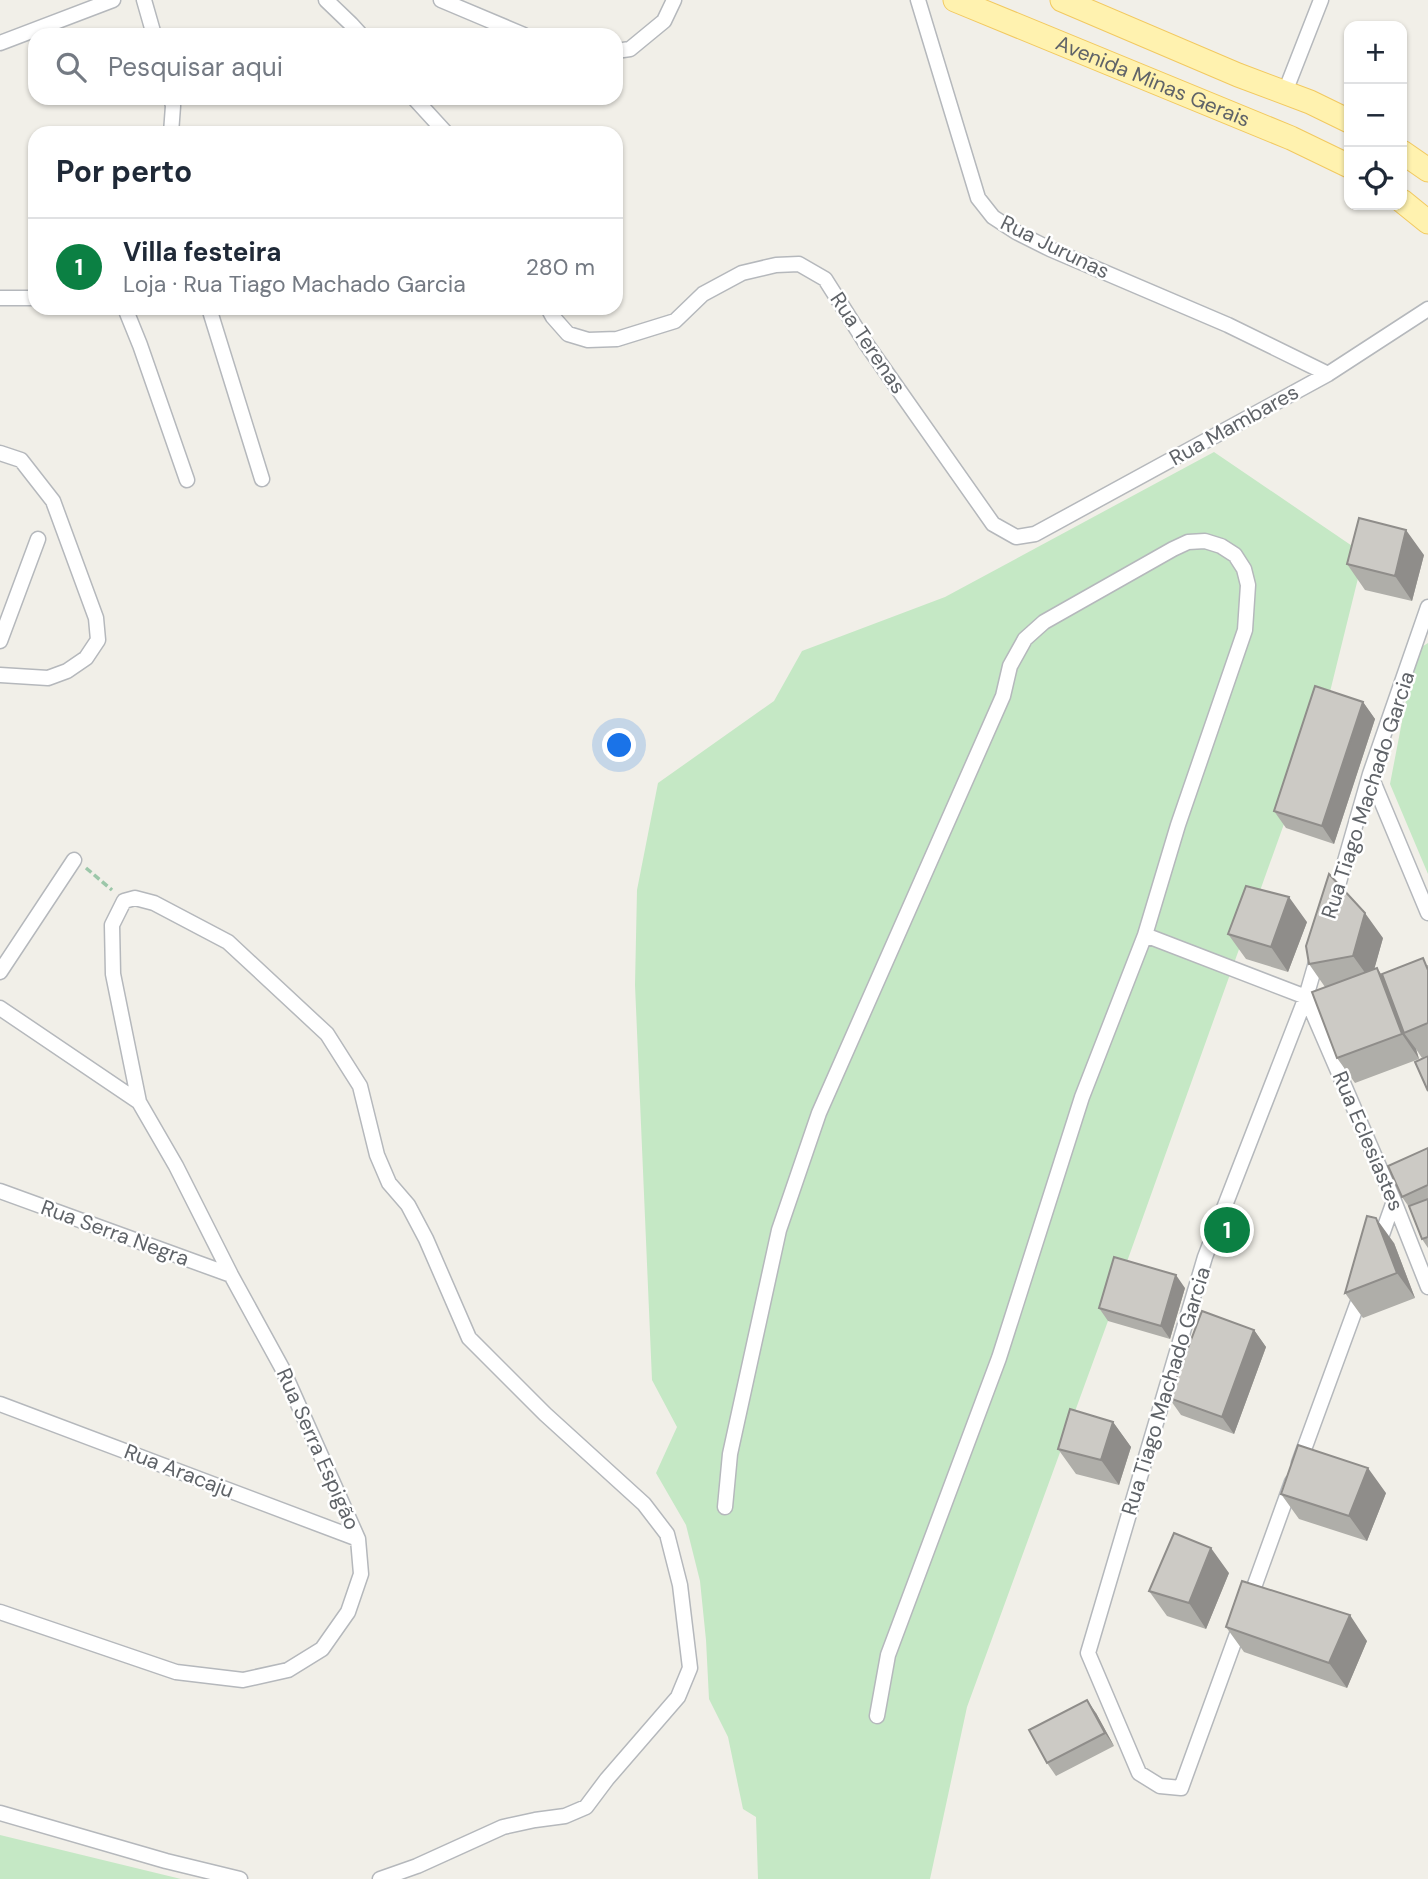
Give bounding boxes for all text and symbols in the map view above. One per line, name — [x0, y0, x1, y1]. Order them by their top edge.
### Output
map controls — [1344, 21, 1407, 210]
button: + — [1344, 21, 1407, 84]
search box — [28, 28, 623, 105]
street label: Avenida Minas Gerais — [1052, 29, 1254, 134]
icon: search — [52, 48, 90, 86]
text: Pesquisar aqui — [108, 50, 283, 84]
button: − — [1344, 84, 1407, 147]
button: locate — [1344, 147, 1407, 210]
text: Por perto — [56, 152, 192, 191]
street label: Rua Jurunas — [996, 209, 1114, 285]
text: Villa festeira — [123, 235, 282, 269]
text: 1 — [75, 252, 83, 282]
text: 280 m — [526, 252, 595, 282]
text: Loja · Rua Tiago Machado Garcia — [123, 269, 466, 299]
street label: Rua Terenas — [824, 287, 912, 399]
street label: Rua Mambares — [1164, 378, 1304, 472]
street label: Rua Tiago Machado Garcia — [1315, 668, 1421, 922]
your location — [602, 728, 636, 762]
street label: Rua Eclesiastes — [1326, 1067, 1410, 1215]
street label: Rua Serra Negra — [37, 1193, 193, 1273]
pin: 1 — [1204, 1204, 1250, 1256]
street label: Rua Tiago Machado Garcia — [1115, 1263, 1217, 1519]
street label: Rua Serra Espigão — [270, 1364, 366, 1534]
street label: Rua Aracaju — [120, 1437, 238, 1505]

